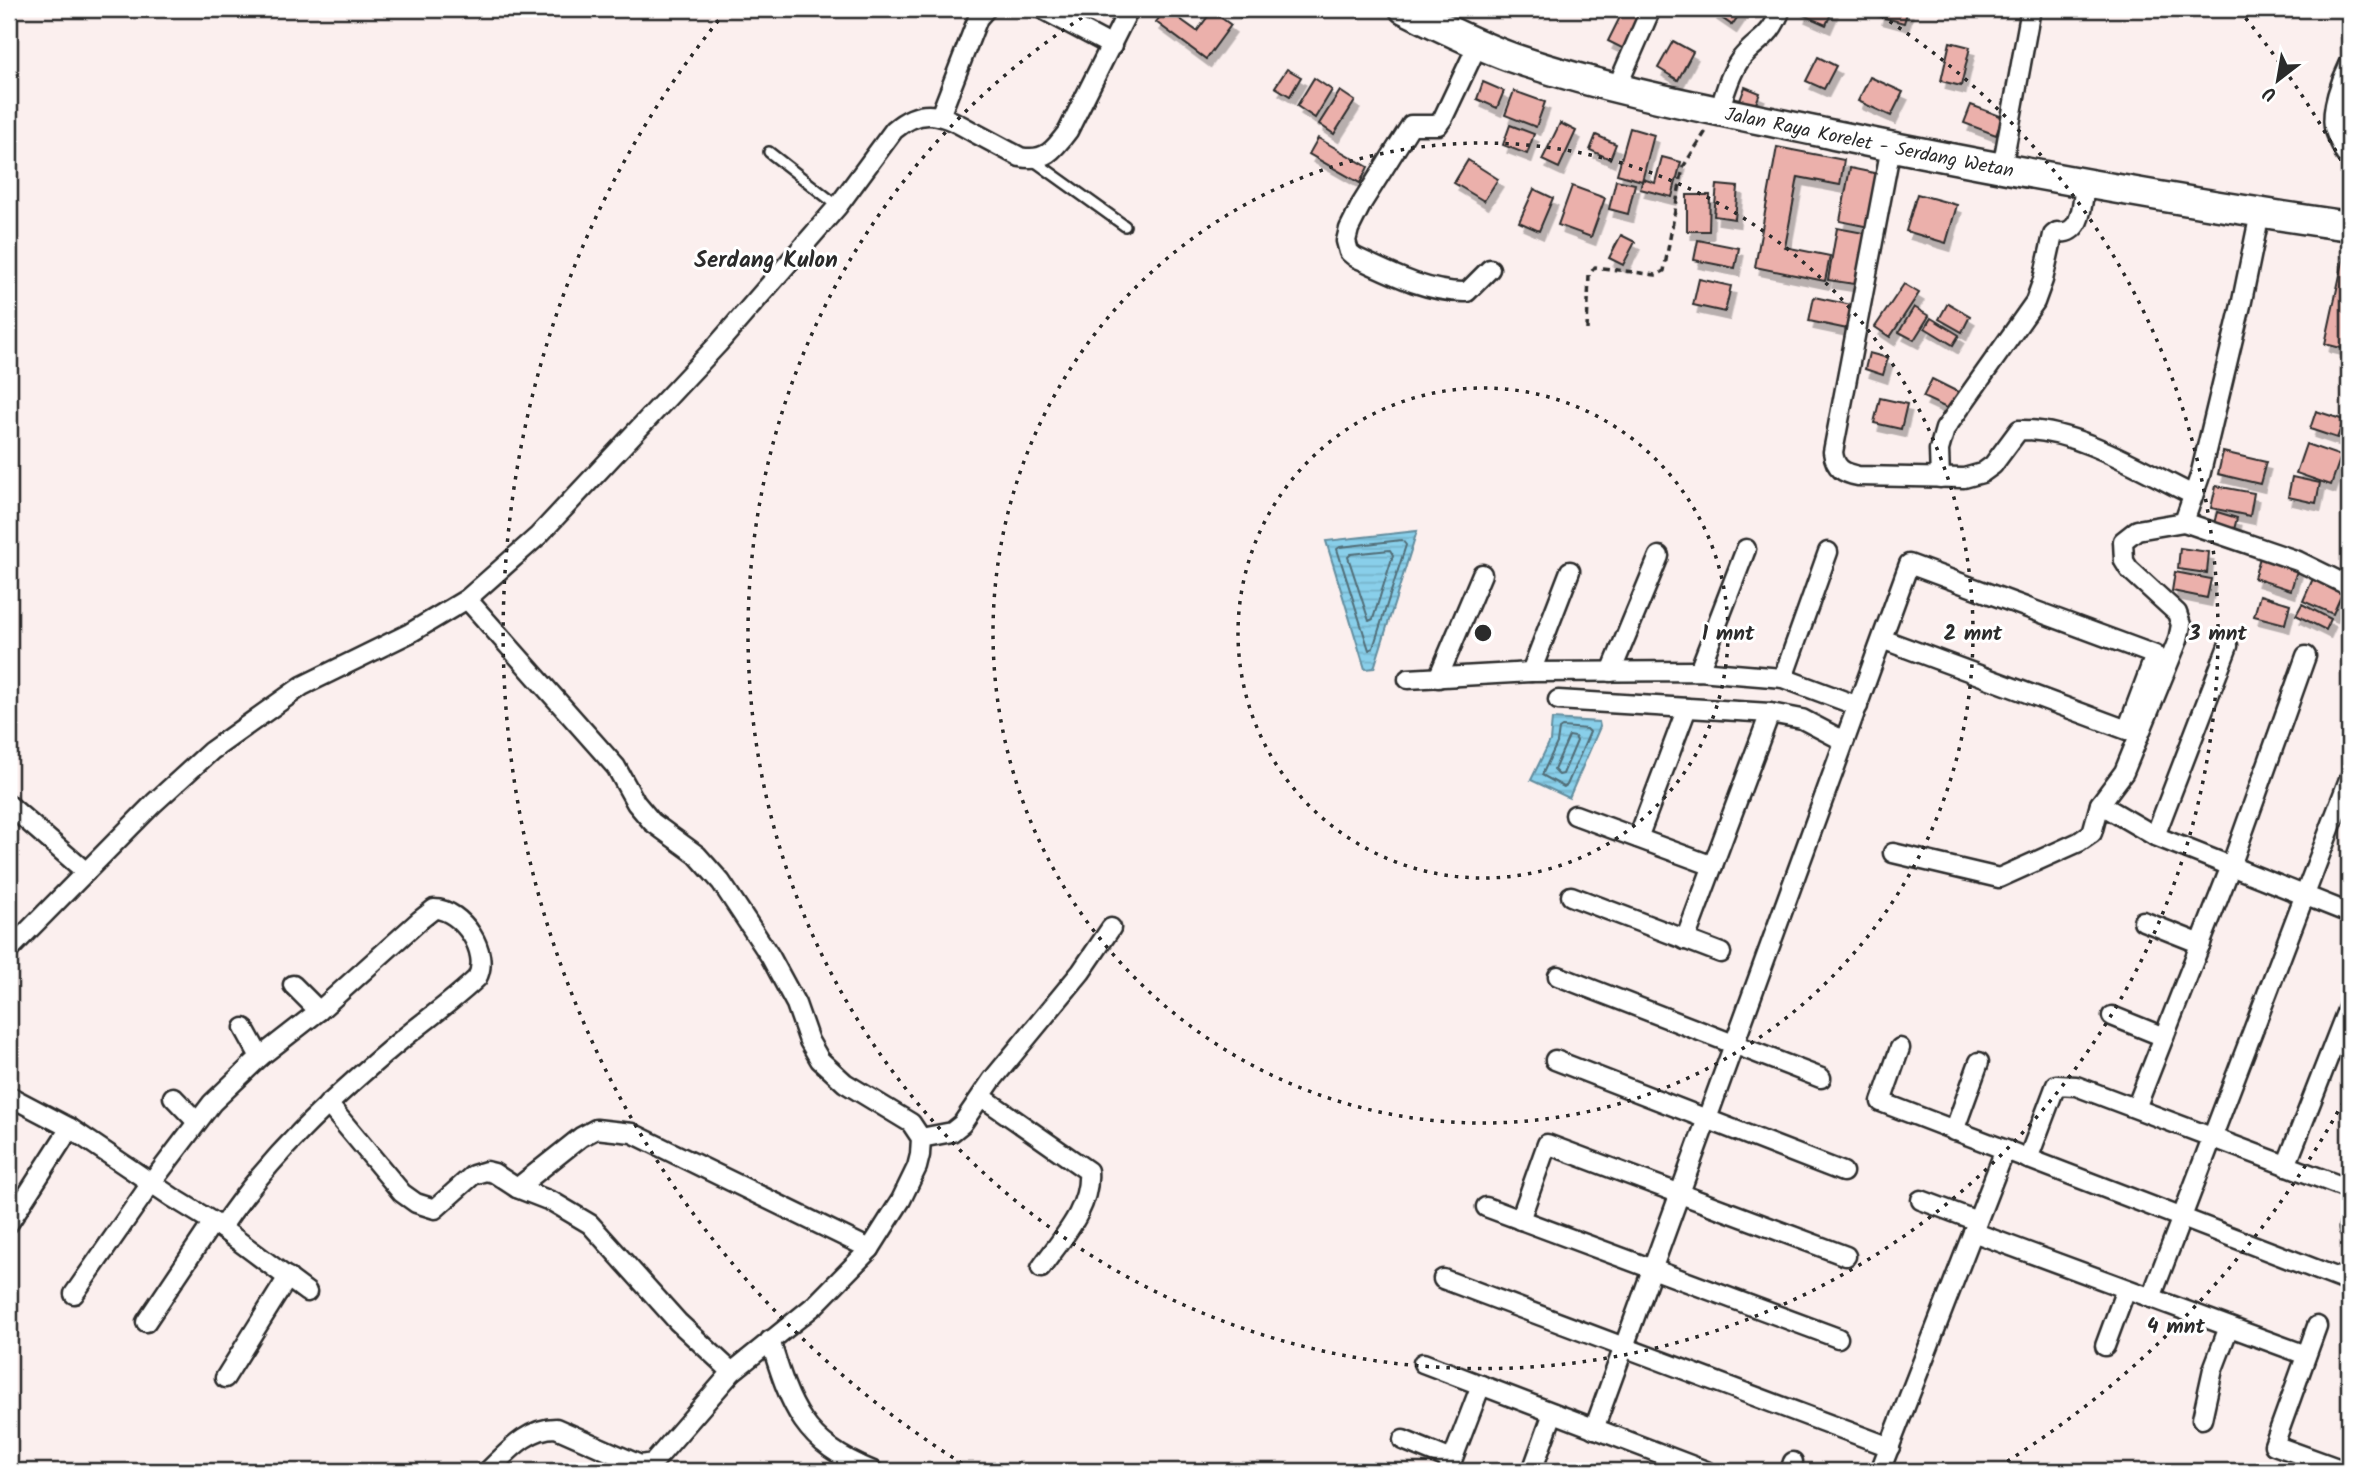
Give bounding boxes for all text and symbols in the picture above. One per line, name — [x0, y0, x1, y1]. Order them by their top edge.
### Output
north arrow — [2242, 46, 2312, 116]
text: U — [2257, 77, 2283, 109]
street label: Jalan Raya Korelet - Serdang Wetan — [1722, 100, 2016, 187]
district label: Serdang Kulon — [694, 243, 838, 279]
text: 1 mnt — [1702, 618, 1755, 651]
text: 2 mnt — [1944, 618, 2003, 651]
text: 3 mnt — [2188, 618, 2247, 651]
centre of rings — [1471, 621, 1495, 645]
text: 4 mnt — [2147, 1311, 2205, 1344]

